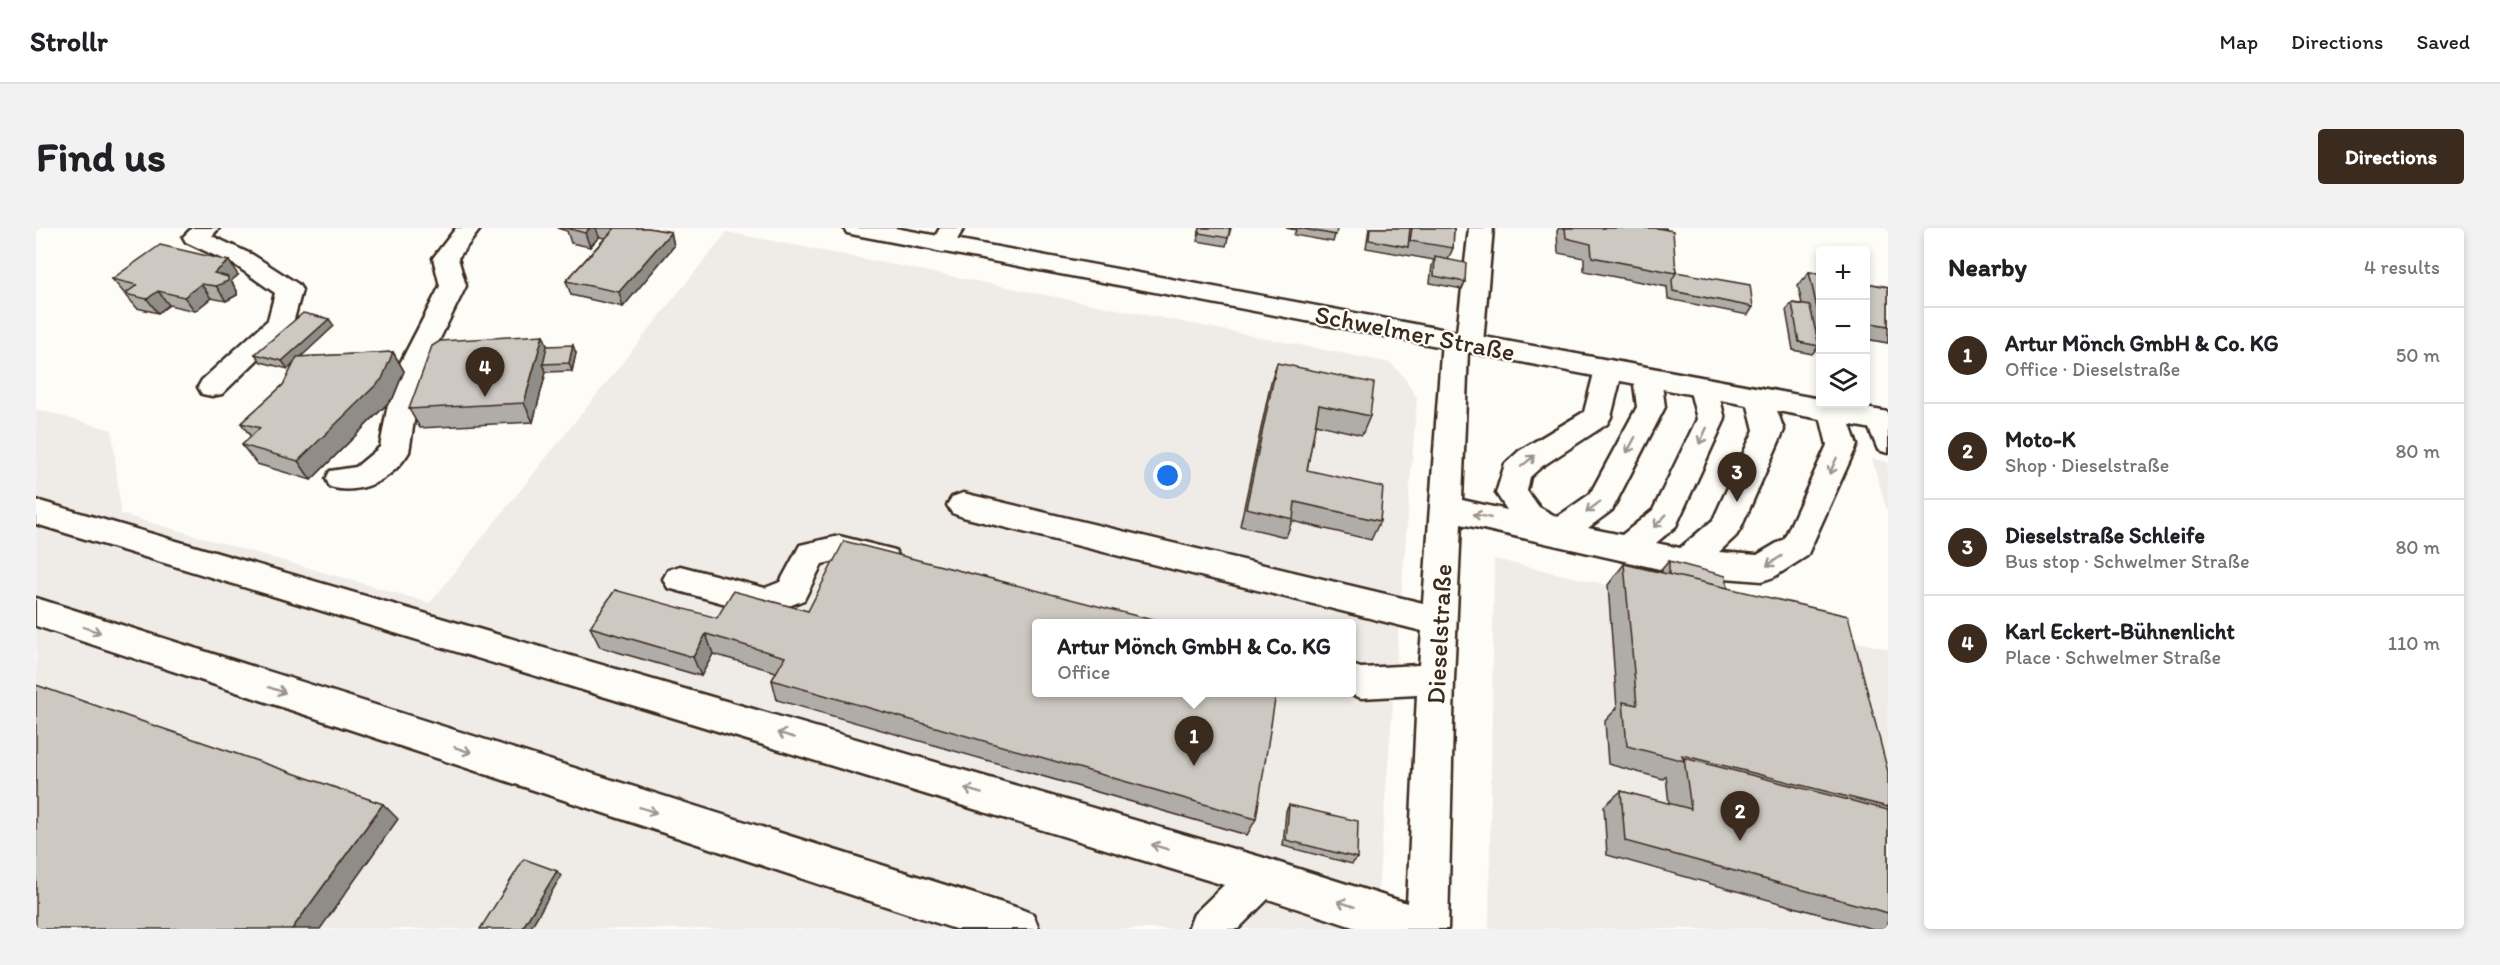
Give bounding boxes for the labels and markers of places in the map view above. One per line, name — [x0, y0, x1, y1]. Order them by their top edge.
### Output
pin: 4 — [466, 348, 504, 397]
pin: 3 — [1718, 452, 1756, 502]
pin: 1 — [1174, 716, 1214, 766]
pin: 2 — [1720, 792, 1760, 841]

